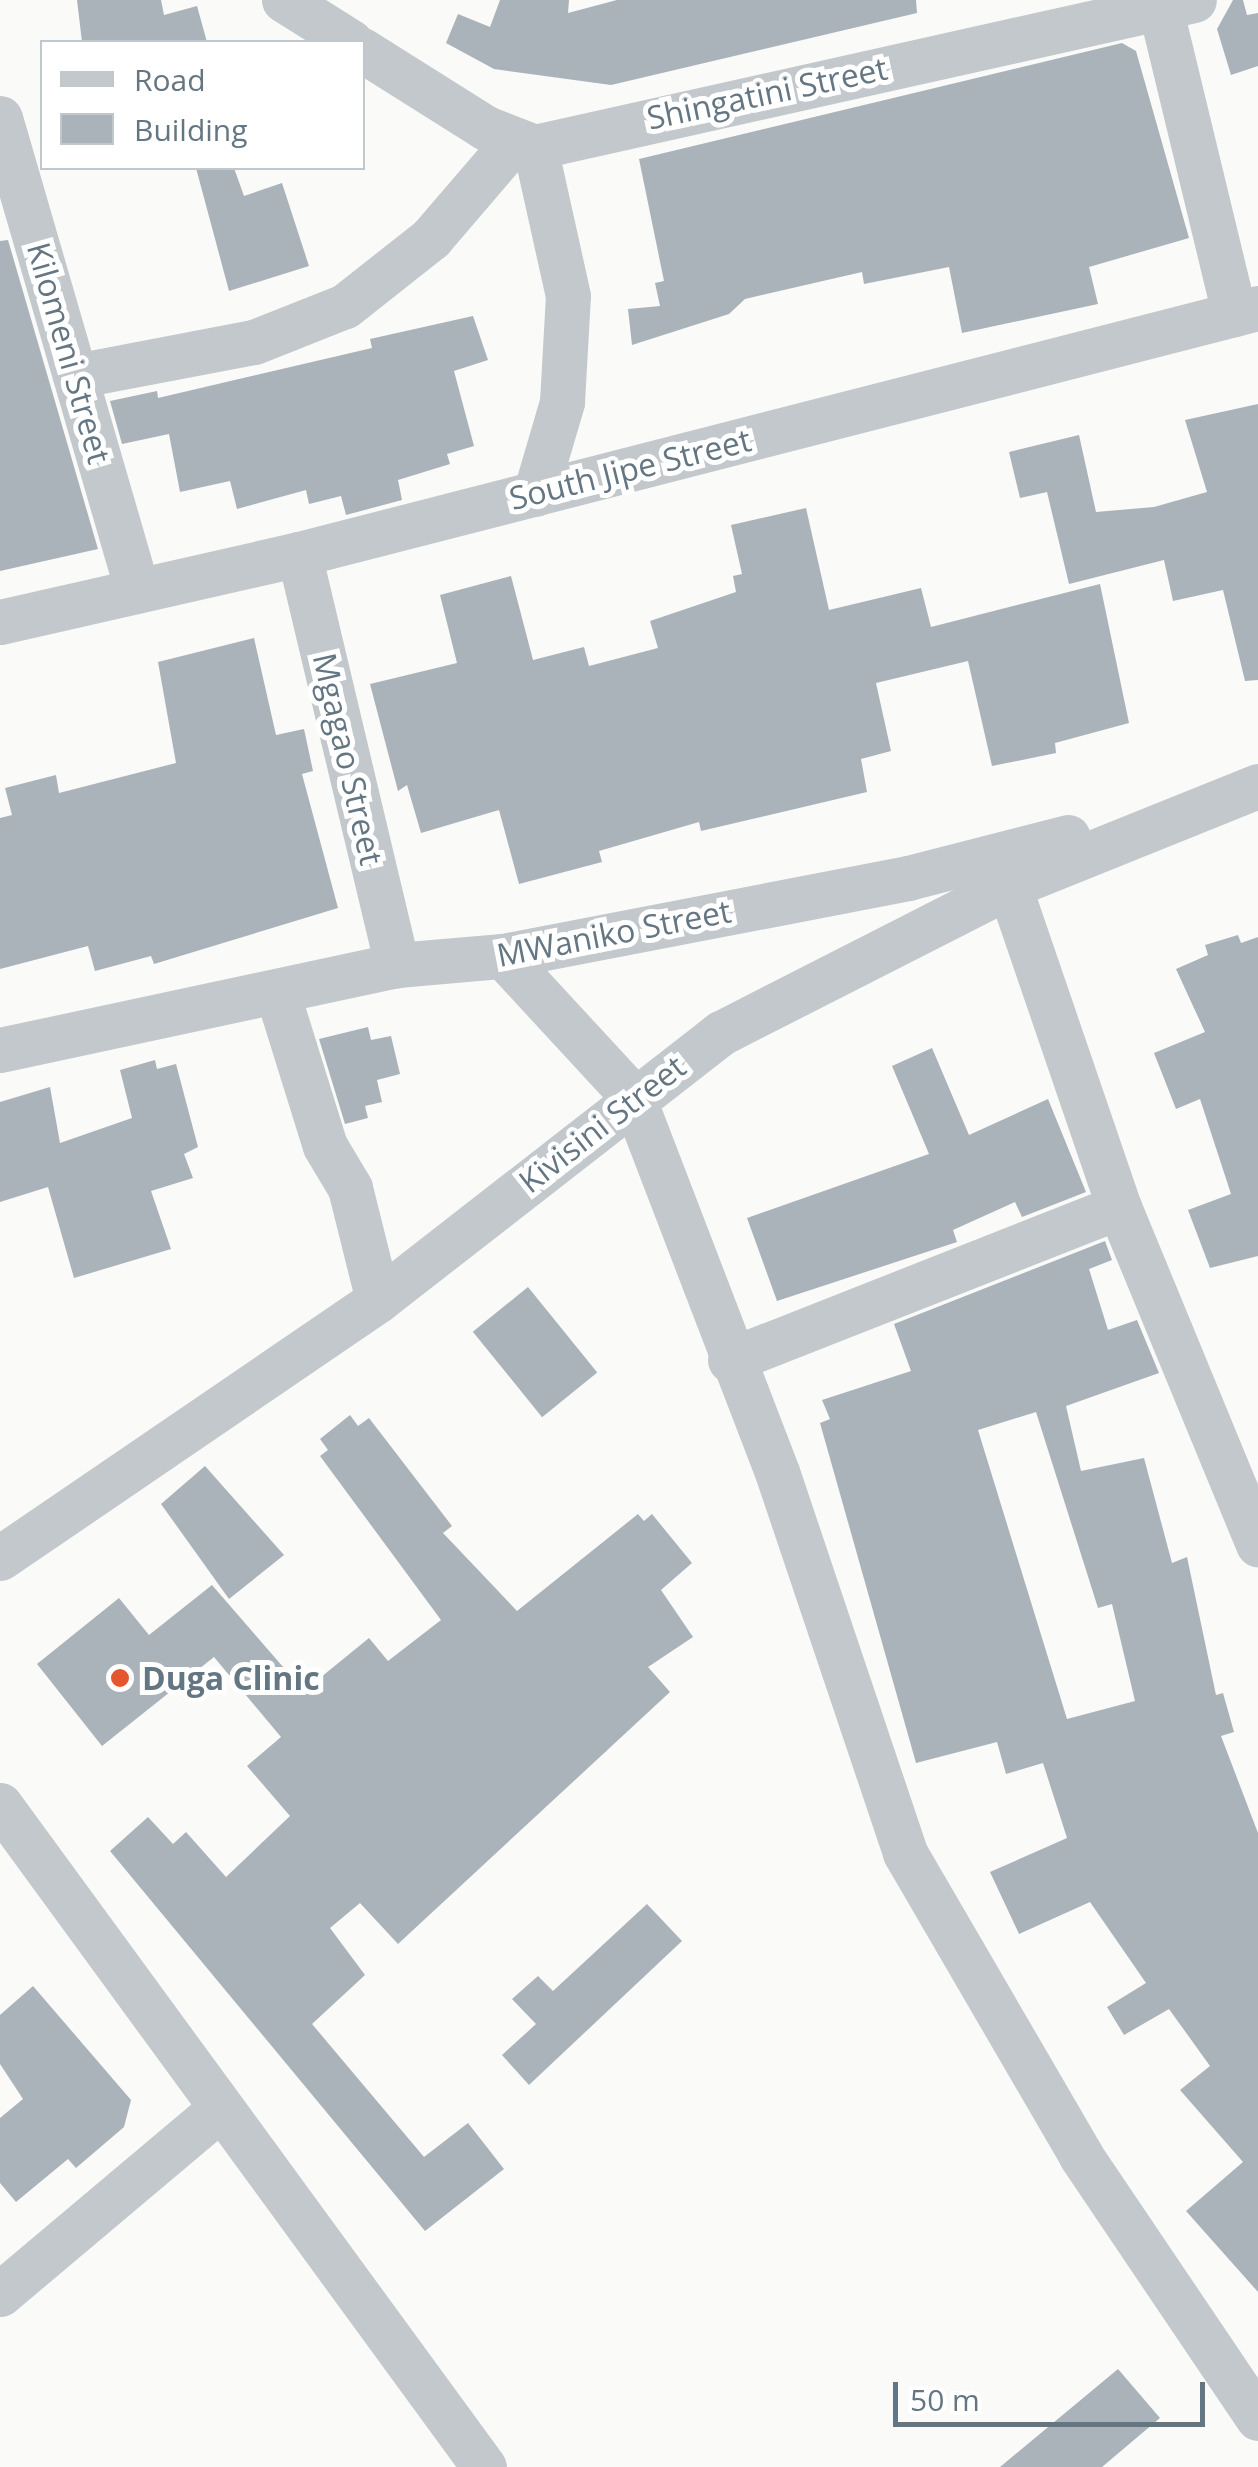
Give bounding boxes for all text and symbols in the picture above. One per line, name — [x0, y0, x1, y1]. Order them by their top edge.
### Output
legend — [40, 40, 365, 170]
street label: Shingatini Street — [643, 49, 891, 137]
text: Road — [134, 59, 206, 100]
text: Building — [134, 109, 248, 150]
street label: Kilomeni Street — [19, 238, 119, 468]
street label: South Jipe Street — [505, 420, 755, 518]
street label: Mgagao Street — [305, 649, 391, 869]
street label: MWaniko Street — [494, 891, 734, 975]
street label: Kivisini Street — [511, 1047, 693, 1201]
place label: Duga Clinic — [142, 1659, 320, 1697]
marker: Duga Clinic — [107, 1665, 133, 1691]
scale bar — [898, 2362, 1210, 2424]
text: 50 m — [910, 2379, 980, 2420]

